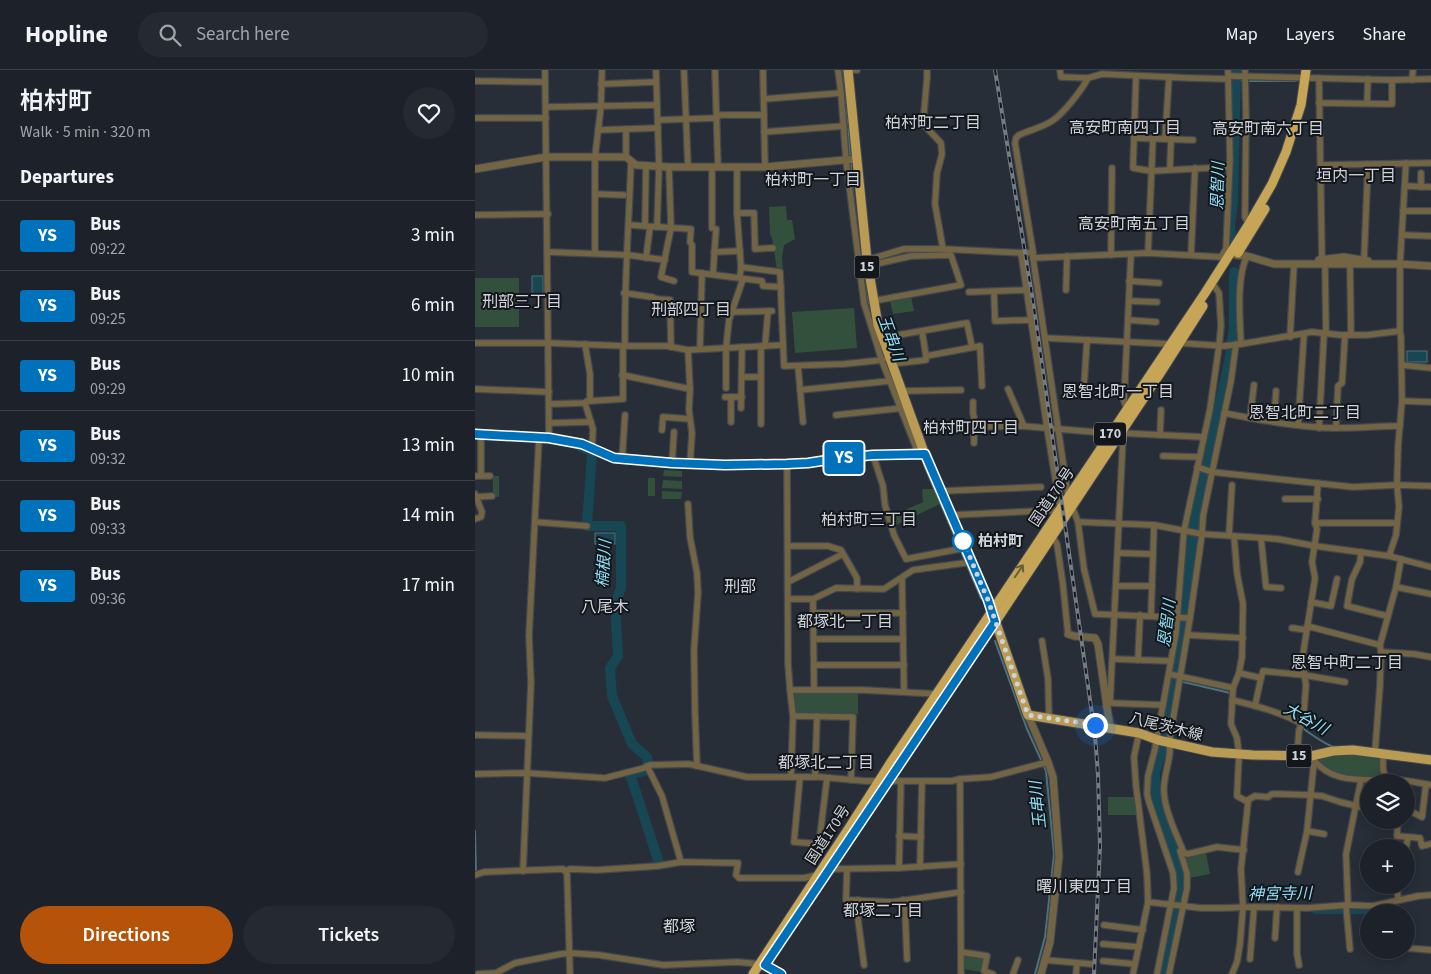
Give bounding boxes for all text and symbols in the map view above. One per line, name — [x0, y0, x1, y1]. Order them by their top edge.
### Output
search box — [138, 12, 488, 57]
text: Hopline — [25, 17, 108, 52]
icon: search — [156, 21, 184, 49]
text: Search here — [196, 21, 290, 48]
text: Map — [1226, 22, 1258, 47]
text: Layers — [1286, 22, 1335, 47]
text: Share — [1363, 22, 1406, 47]
text: 柏村町 — [20, 84, 92, 119]
button: heart — [403, 87, 455, 139]
district label: 柏村町二丁目 — [885, 112, 981, 134]
district label: 高安町南四丁目 — [1069, 117, 1181, 139]
district label: 高安町南六丁目 — [1212, 118, 1324, 140]
text: Walk · 5 min · 320 m — [20, 121, 151, 143]
water label: 恩智川 — [1207, 160, 1229, 210]
text: Departures — [20, 164, 114, 191]
district label: 垣内一丁目 — [1316, 165, 1396, 187]
district label: 柏村町一丁目 — [765, 169, 861, 191]
text: Bus — [90, 211, 121, 238]
district label: 高安町南五丁目 — [1078, 213, 1190, 235]
text: 3 min — [411, 222, 455, 249]
text: YS — [38, 223, 57, 248]
text: 09:22 — [90, 238, 126, 260]
road number: 15 — [855, 256, 879, 278]
text: Bus — [90, 281, 121, 308]
district label: 刑部三丁目 — [482, 291, 562, 313]
text: 6 min — [411, 292, 455, 319]
text: YS — [38, 293, 57, 318]
district label: 刑部四丁目 — [651, 299, 731, 321]
text: 09:25 — [90, 308, 126, 330]
water label: 玉串川 — [872, 312, 910, 366]
text: Bus — [90, 351, 121, 378]
text: 10 min — [401, 362, 455, 389]
text: YS — [38, 363, 57, 388]
text: 09:29 — [90, 378, 126, 400]
district label: 恩智北町一丁目 — [1062, 381, 1174, 403]
district label: 恩智北町二丁目 — [1249, 402, 1361, 424]
district label: 柏村町四丁目 — [923, 417, 1019, 439]
text: Bus — [90, 421, 121, 448]
road number: 170 — [1094, 422, 1126, 446]
text: 13 min — [401, 432, 455, 459]
text: YS — [38, 433, 57, 458]
line badge: YS — [821, 442, 867, 474]
text: YS — [834, 445, 854, 470]
text: 09:32 — [90, 448, 126, 470]
street label: 国道170号 — [1024, 463, 1080, 531]
text: Bus — [90, 491, 121, 518]
text: 14 min — [401, 502, 455, 529]
text: YS — [38, 503, 57, 528]
district label: 柏村町三丁目 — [821, 509, 917, 531]
text: 09:33 — [90, 518, 126, 540]
marker: 柏村町 — [952, 530, 974, 552]
place label: 柏村町 — [978, 531, 1023, 552]
water label: 楠根川 — [591, 537, 617, 589]
text: Bus — [90, 561, 121, 588]
one-way arrow — [1014, 564, 1024, 578]
text: 17 min — [401, 572, 455, 599]
text: YS — [38, 573, 57, 598]
district label: 刑部 — [724, 576, 756, 598]
text: 09:36 — [90, 588, 126, 610]
district label: 八尾木 — [581, 596, 629, 618]
water label: 恩智川 — [1153, 596, 1181, 648]
district label: 都塚北一丁目 — [797, 611, 893, 633]
district label: 恩智中町二丁目 — [1291, 652, 1403, 674]
water label: 大谷川 — [1280, 698, 1334, 741]
street label: 八尾茨木線 — [1127, 708, 1205, 746]
your location — [1083, 713, 1108, 738]
road number: 15 — [1287, 744, 1311, 768]
district label: 都塚北二丁目 — [778, 752, 874, 774]
map controls — [1360, 774, 1415, 959]
button: layers — [1360, 774, 1415, 829]
water label: 玉串川 — [1024, 778, 1051, 830]
street label: 国道170号 — [801, 801, 855, 869]
button: + — [1360, 839, 1415, 894]
district label: 曙川東四丁目 — [1036, 876, 1132, 898]
water label: 神宮寺川 — [1248, 882, 1314, 906]
district label: 都塚二丁目 — [843, 900, 923, 922]
button: − — [1360, 904, 1415, 959]
button: Directions — [20, 906, 233, 964]
button: Tickets — [243, 906, 455, 964]
district label: 都塚 — [663, 916, 695, 938]

